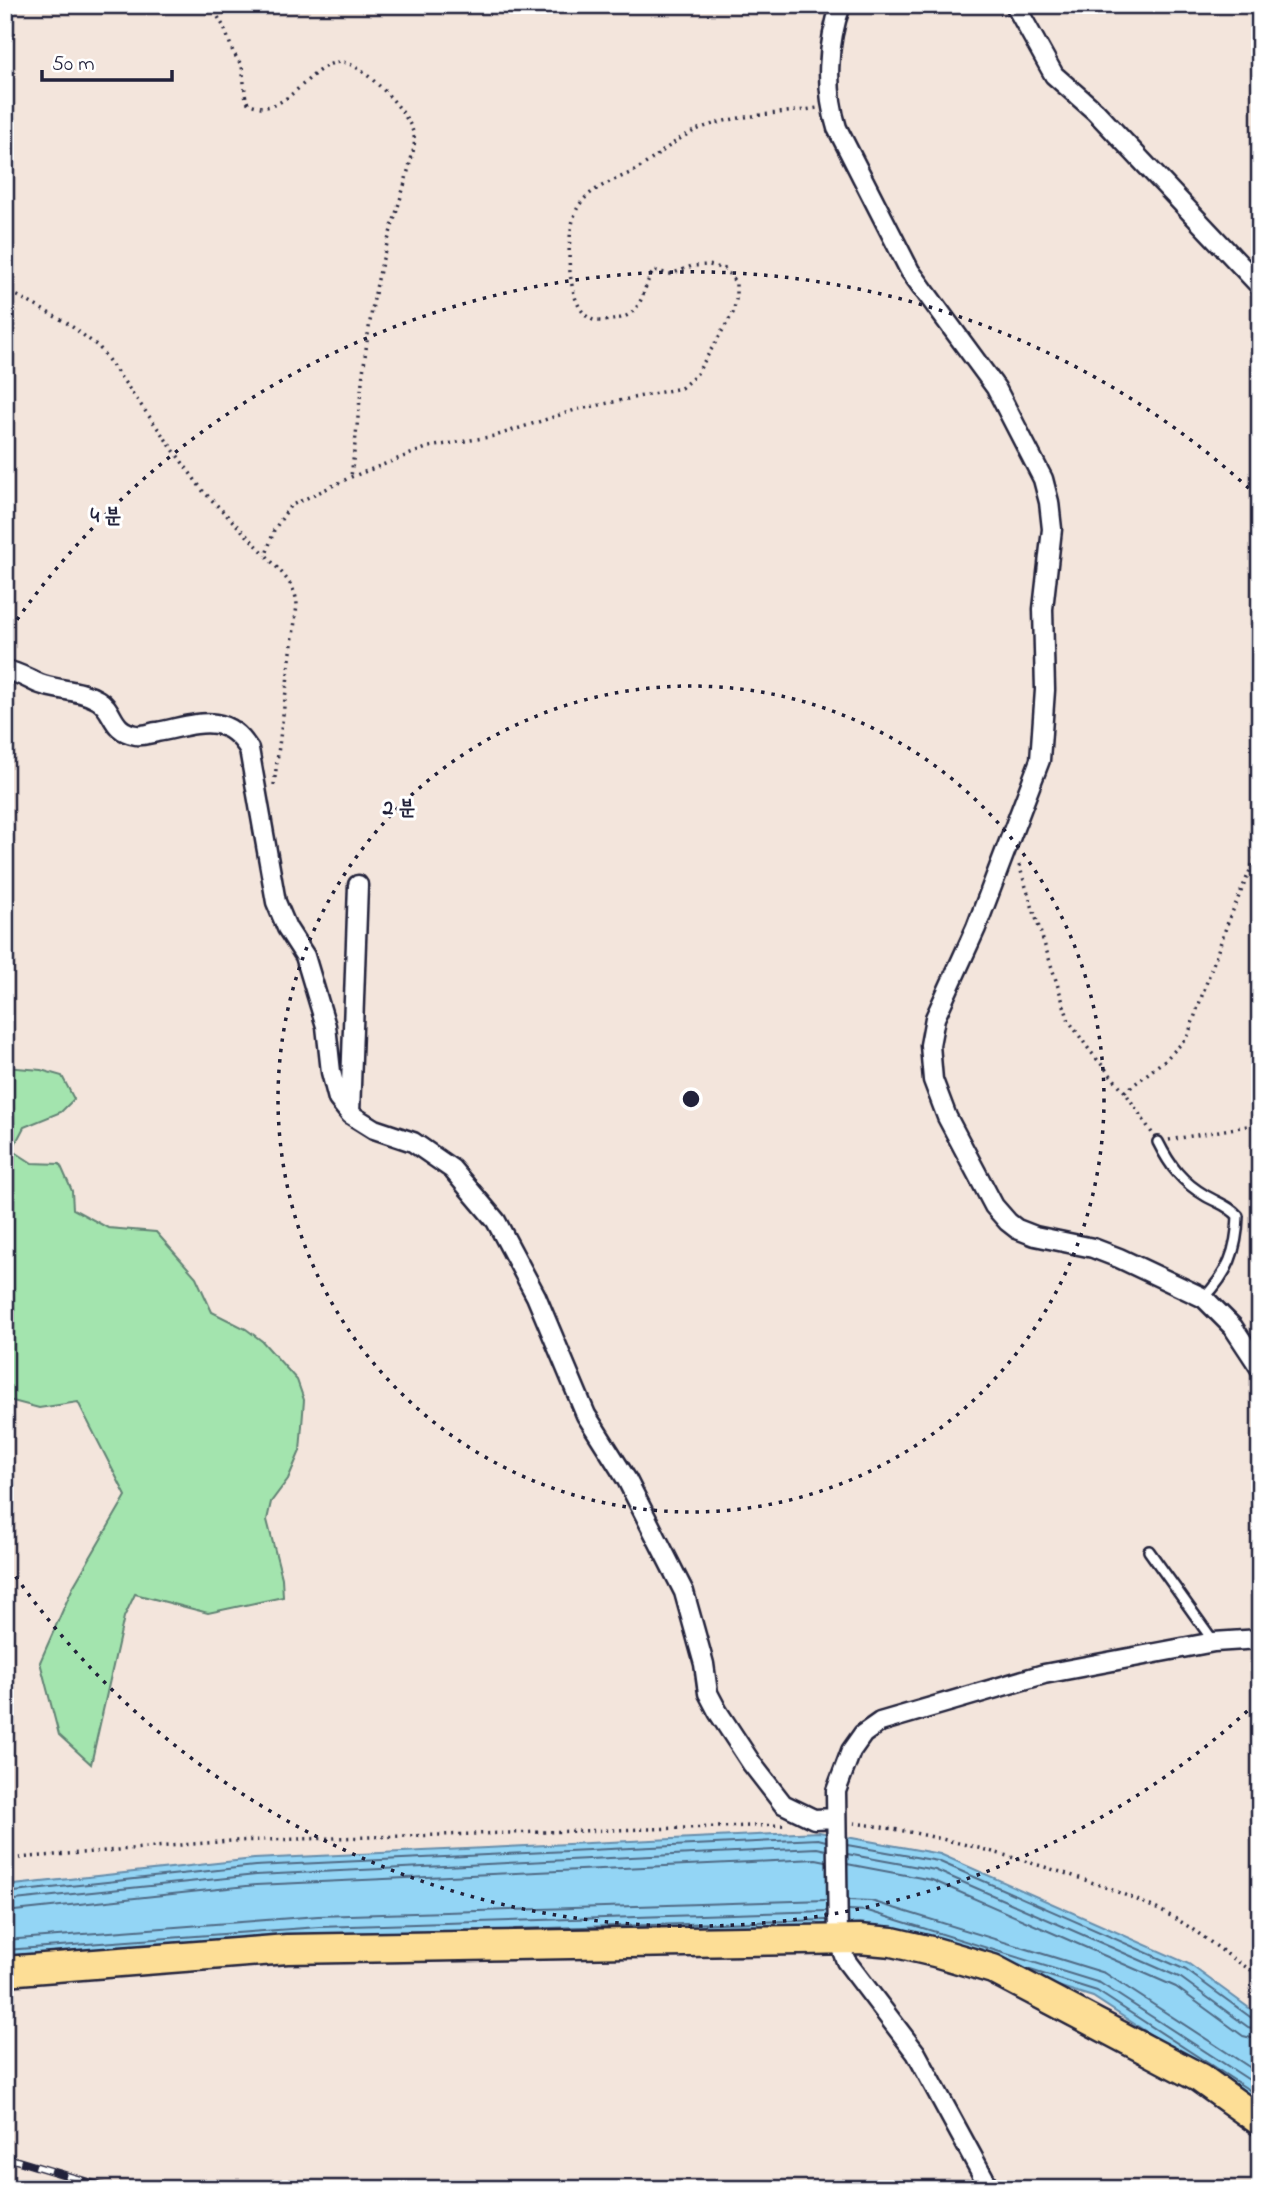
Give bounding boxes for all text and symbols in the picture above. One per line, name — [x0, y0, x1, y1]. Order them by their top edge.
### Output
scale bar — [42, 38, 172, 82]
text: 50 m — [52, 50, 95, 80]
text: 4 분 — [91, 502, 121, 532]
text: 2 분 — [382, 794, 415, 824]
centre of rings — [679, 1087, 703, 1111]

